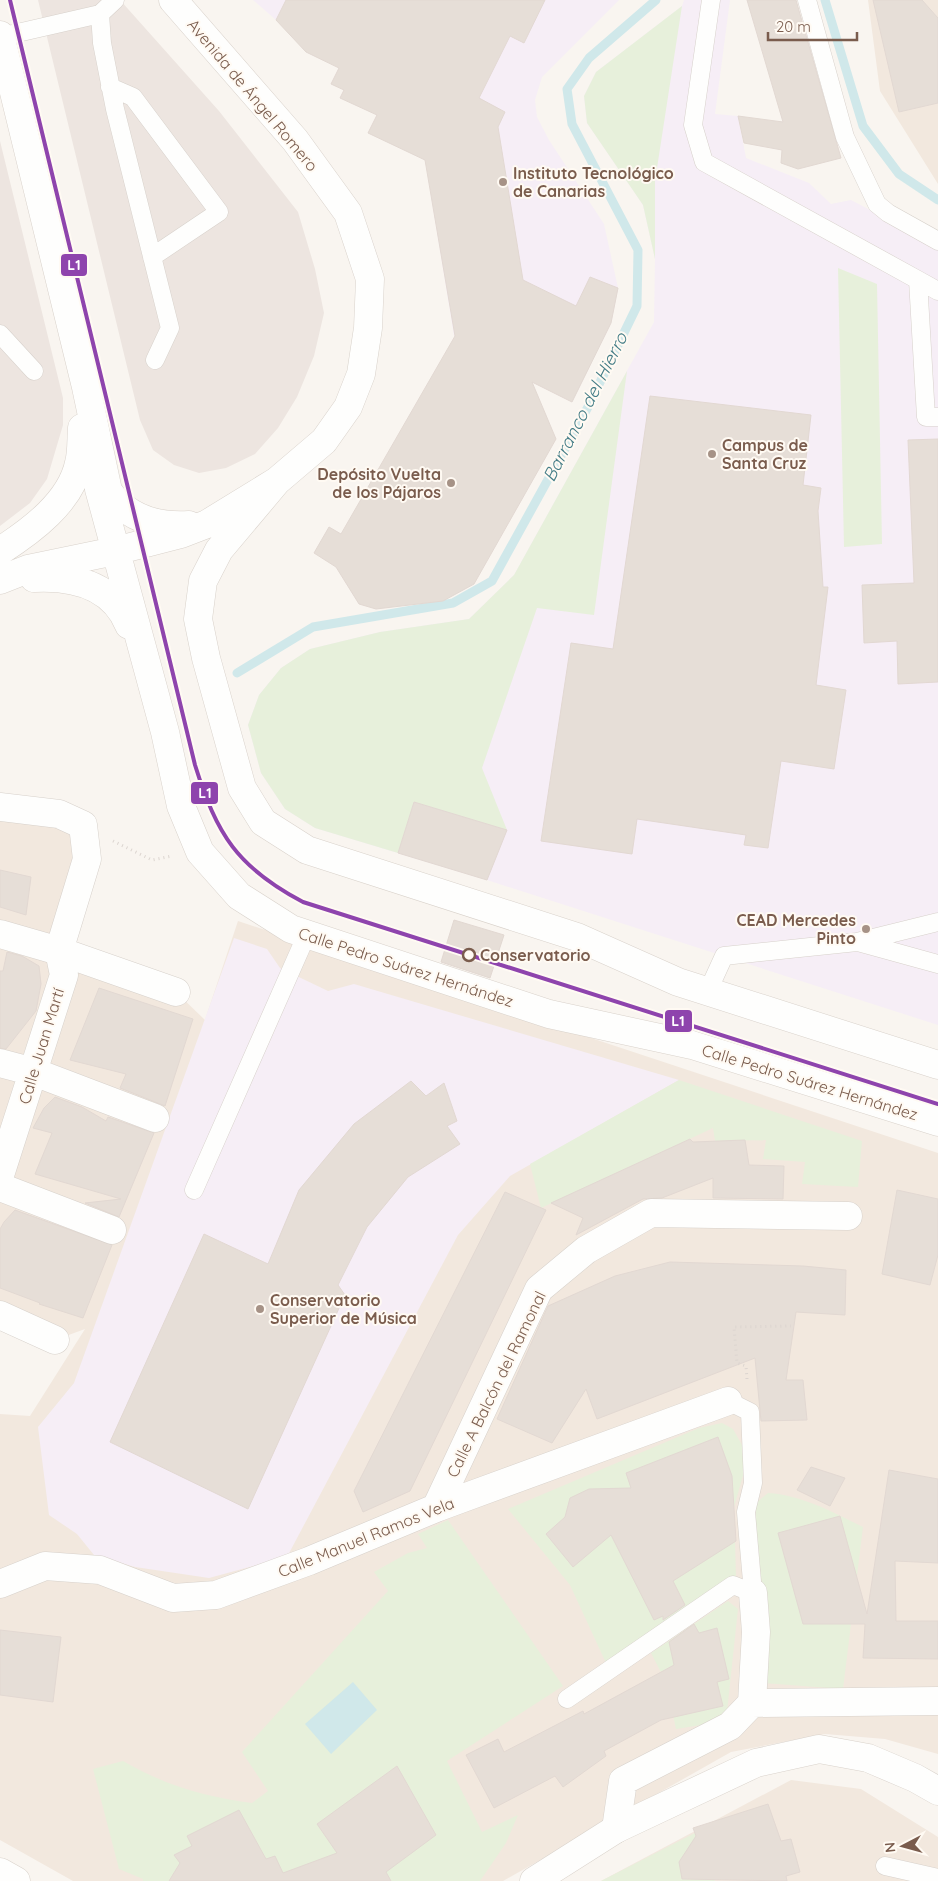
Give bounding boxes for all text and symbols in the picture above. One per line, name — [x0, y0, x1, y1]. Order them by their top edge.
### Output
scale bar — [768, 10, 857, 42]
street label: Avenida de Ángel Romero — [183, 15, 323, 175]
text: 20 m — [776, 17, 811, 36]
place label: Instituto Tecnológico de Canarias — [513, 163, 674, 201]
marker: Instituto Tecnológico de Canarias — [497, 176, 509, 188]
line badge: L1 — [60, 253, 88, 277]
text: L1 — [67, 256, 81, 274]
water label: Barranco del Hierro — [537, 328, 633, 485]
place label: Campus de Santa Cruz — [722, 435, 808, 473]
marker: Campus de Santa Cruz — [706, 448, 718, 460]
place label: Depósito Vuelta de los Pájaros — [317, 464, 441, 502]
marker: Depósito Vuelta de los Pájaros — [445, 477, 457, 489]
line badge: L1 — [190, 781, 219, 805]
text: L1 — [198, 784, 212, 802]
place label: CEAD Mercedes Pinto — [737, 910, 856, 948]
street label: Calle Pedro Suárez Hernández — [296, 923, 516, 1011]
marker: CEAD Mercedes Pinto — [860, 923, 872, 935]
place label: Conservatorio — [480, 945, 591, 965]
marker: Conservatorio — [462, 948, 476, 962]
street label: Calle Juan Martí — [14, 985, 68, 1106]
line badge: L1 — [664, 1009, 693, 1033]
text: L1 — [671, 1012, 685, 1030]
street label: Calle Pedro Suárez Hernández — [700, 1040, 920, 1124]
street label: Calle A Balcón del Ramonal — [442, 1288, 550, 1480]
place label: Conservatorio Superior de Música — [270, 1290, 417, 1328]
marker: Conservatorio Superior de Música — [254, 1303, 266, 1315]
street label: Calle Manuel Ramos Vela — [275, 1492, 457, 1582]
north arrow — [878, 1821, 928, 1871]
text: N — [881, 1841, 900, 1853]

